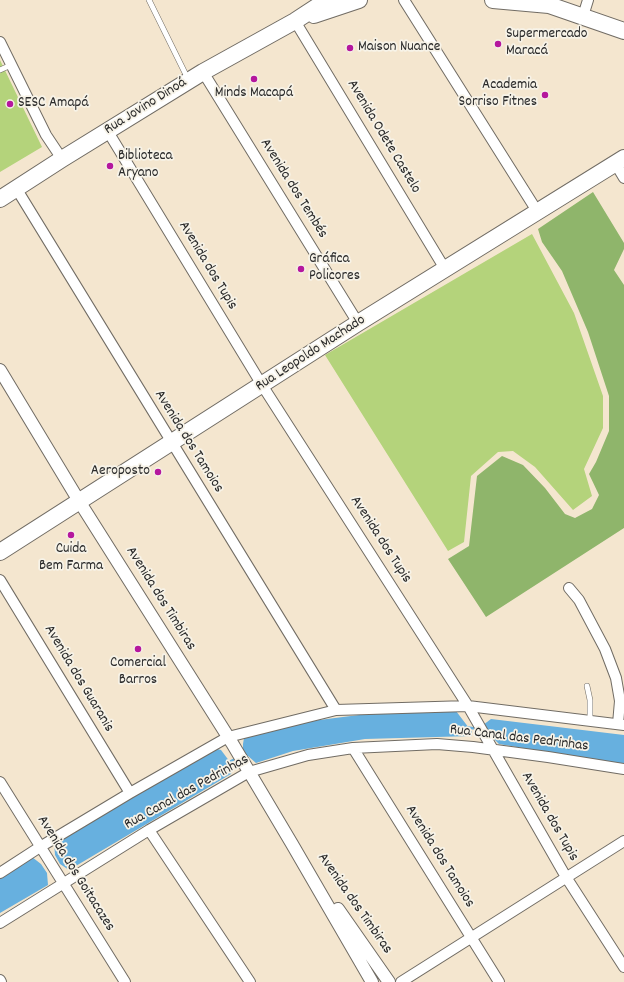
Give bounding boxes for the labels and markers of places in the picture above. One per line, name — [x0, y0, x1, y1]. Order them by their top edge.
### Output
place label: Supermercado Maracá — [506, 26, 587, 61]
place label: Maison Nuance — [358, 39, 440, 57]
marker: Supermercado Maracá — [493, 39, 503, 49]
marker: Maison Nuance — [345, 43, 355, 53]
marker: Minds Macapá — [249, 74, 259, 84]
place label: Academia Sorriso Fitnes — [459, 77, 537, 112]
place label: Minds Macapá — [215, 85, 293, 103]
marker: Academia Sorriso Fitnes — [540, 90, 550, 100]
place label: SESC Amapá — [18, 95, 89, 113]
marker: SESC Amapá — [5, 99, 15, 109]
place label: Biblioteca Aryano — [118, 148, 173, 183]
marker: Biblioteca Aryano — [105, 161, 115, 171]
place label: Gráfica Policores — [309, 251, 360, 286]
marker: Gráfica Policores — [296, 264, 306, 274]
place label: Aeroposto — [91, 463, 150, 481]
marker: Aeroposto — [153, 467, 163, 477]
marker: Cuida Bem Farma — [66, 530, 76, 540]
place label: Cuida Bem Farma — [39, 541, 103, 576]
marker: Comercial Barros — [133, 644, 143, 654]
place label: Comercial Barros — [110, 655, 166, 690]

